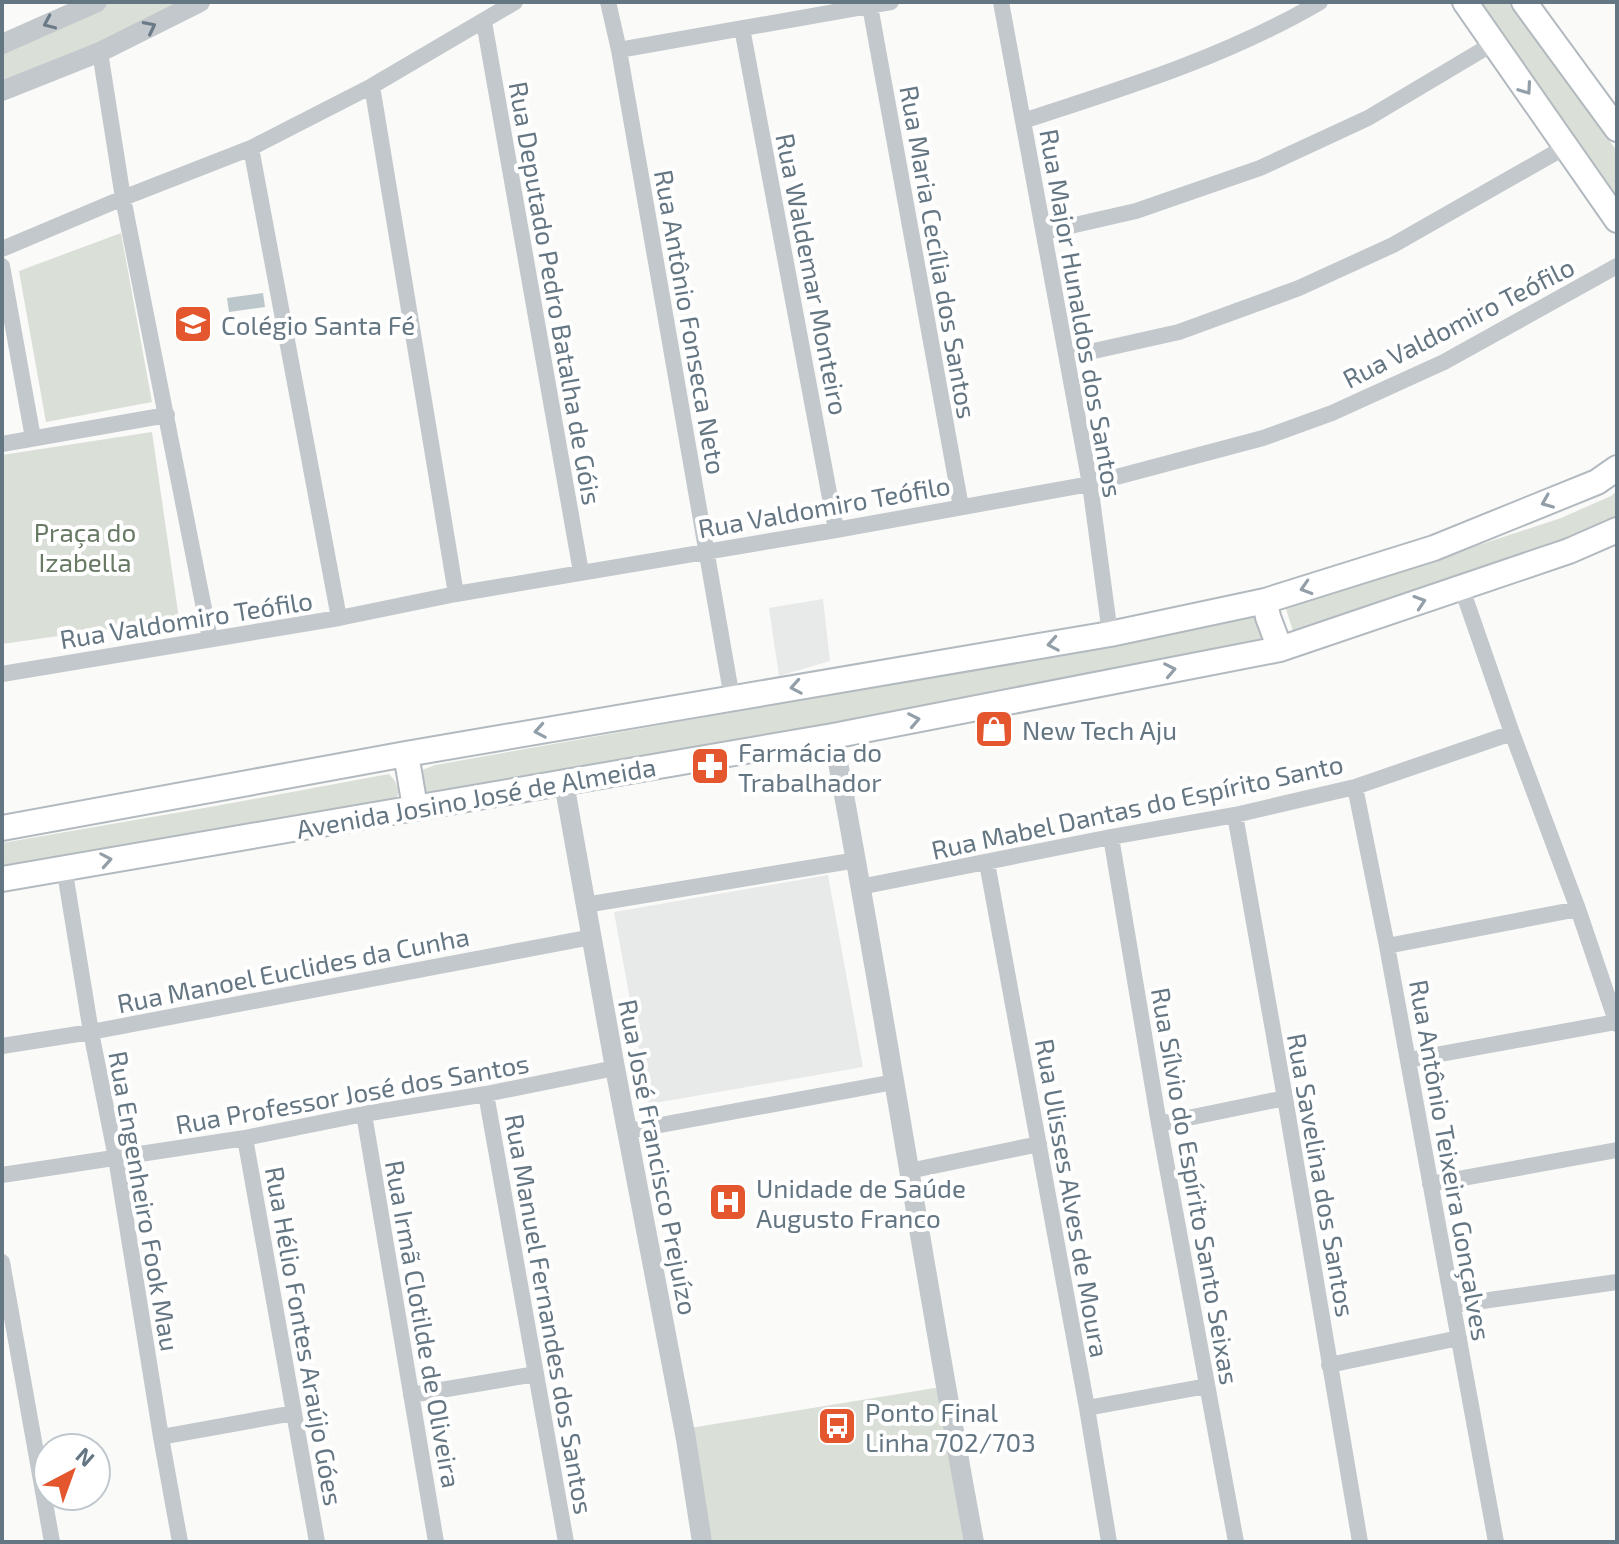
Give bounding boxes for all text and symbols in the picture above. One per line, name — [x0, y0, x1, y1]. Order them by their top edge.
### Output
one-way arrow — [43, 13, 58, 29]
one-way arrow — [142, 21, 157, 37]
street label: Rua Deputado Pedro Batalha de Góis — [503, 79, 609, 507]
one-way arrow — [1516, 80, 1531, 94]
street label: Rua Maria Cecília dos Santos — [894, 83, 984, 421]
street label: Rua Major Hunaldos dos Santos — [1034, 126, 1130, 500]
street label: Rua Waldemar Monteiro — [770, 130, 856, 418]
street label: Rua Antônio Fonseca Neto — [649, 167, 733, 477]
street label: Rua Valdomiro Teófilo — [1337, 250, 1579, 394]
school or university icon: Colégio Santa Fé — [172, 303, 214, 345]
place label: Colégio Santa Fé — [221, 309, 415, 340]
street label: Rua Valdomiro Teófilo — [695, 469, 953, 543]
one-way arrow — [1541, 492, 1555, 509]
park label: Praça do Izabella — [34, 516, 136, 577]
one-way arrow — [1300, 579, 1314, 595]
street label: Rua Valdomiro Teófilo — [57, 584, 315, 654]
one-way arrow — [1412, 596, 1426, 612]
one-way arrow — [1046, 635, 1059, 652]
one-way arrow — [1163, 663, 1176, 680]
one-way arrow — [789, 678, 803, 695]
shop icon: New Tech Aju — [973, 708, 1015, 750]
one-way arrow — [907, 712, 921, 729]
place label: New Tech Aju — [1022, 714, 1177, 745]
one-way arrow — [533, 721, 547, 738]
place label: Farmácia do Trabalhador — [738, 736, 882, 797]
pharmacy icon: Farmácia do Trabalhador — [689, 745, 731, 787]
street label: Rua Mabel Dantas do Espírito Santo — [928, 747, 1346, 865]
street label: Avenida Josino José de Almeida — [294, 750, 658, 844]
one-way arrow — [100, 852, 113, 869]
street label: Rua Manoel Euclides da Cunha — [114, 920, 472, 1018]
street label: Rua Antônio Teixeira Gonçalves — [1402, 977, 1498, 1343]
street label: Rua Sílvio do Espírito Santo Seixas — [1146, 985, 1246, 1387]
street label: Rua José Francisco Prejuízo — [613, 996, 705, 1318]
street label: Rua Savelina dos Santos — [1282, 1031, 1362, 1319]
street label: Rua Ulisses Alves de Moura — [1030, 1036, 1116, 1360]
street label: Rua Professor José dos Santos — [173, 1047, 531, 1139]
street label: Rua Engenheiro Fook Mau — [103, 1049, 187, 1353]
street label: Rua Manuel Fernandes dos Santos — [500, 1112, 600, 1516]
street label: Rua Irmã Clotilde de Oliveira — [380, 1158, 468, 1490]
street label: Rua Hélio Fontes Araújo Góes — [260, 1164, 350, 1508]
place label: Unidade de Saúde Augusto Franco — [756, 1172, 966, 1233]
hospital icon: Unidade de Saúde Augusto Franco — [707, 1181, 749, 1223]
place label: Ponto Final Linha 702/703 — [865, 1396, 1036, 1457]
bus stop icon: Ponto Final Linha 702/703 — [816, 1405, 858, 1447]
north arrow — [32, 1432, 112, 1512]
text: N — [71, 1441, 100, 1471]

